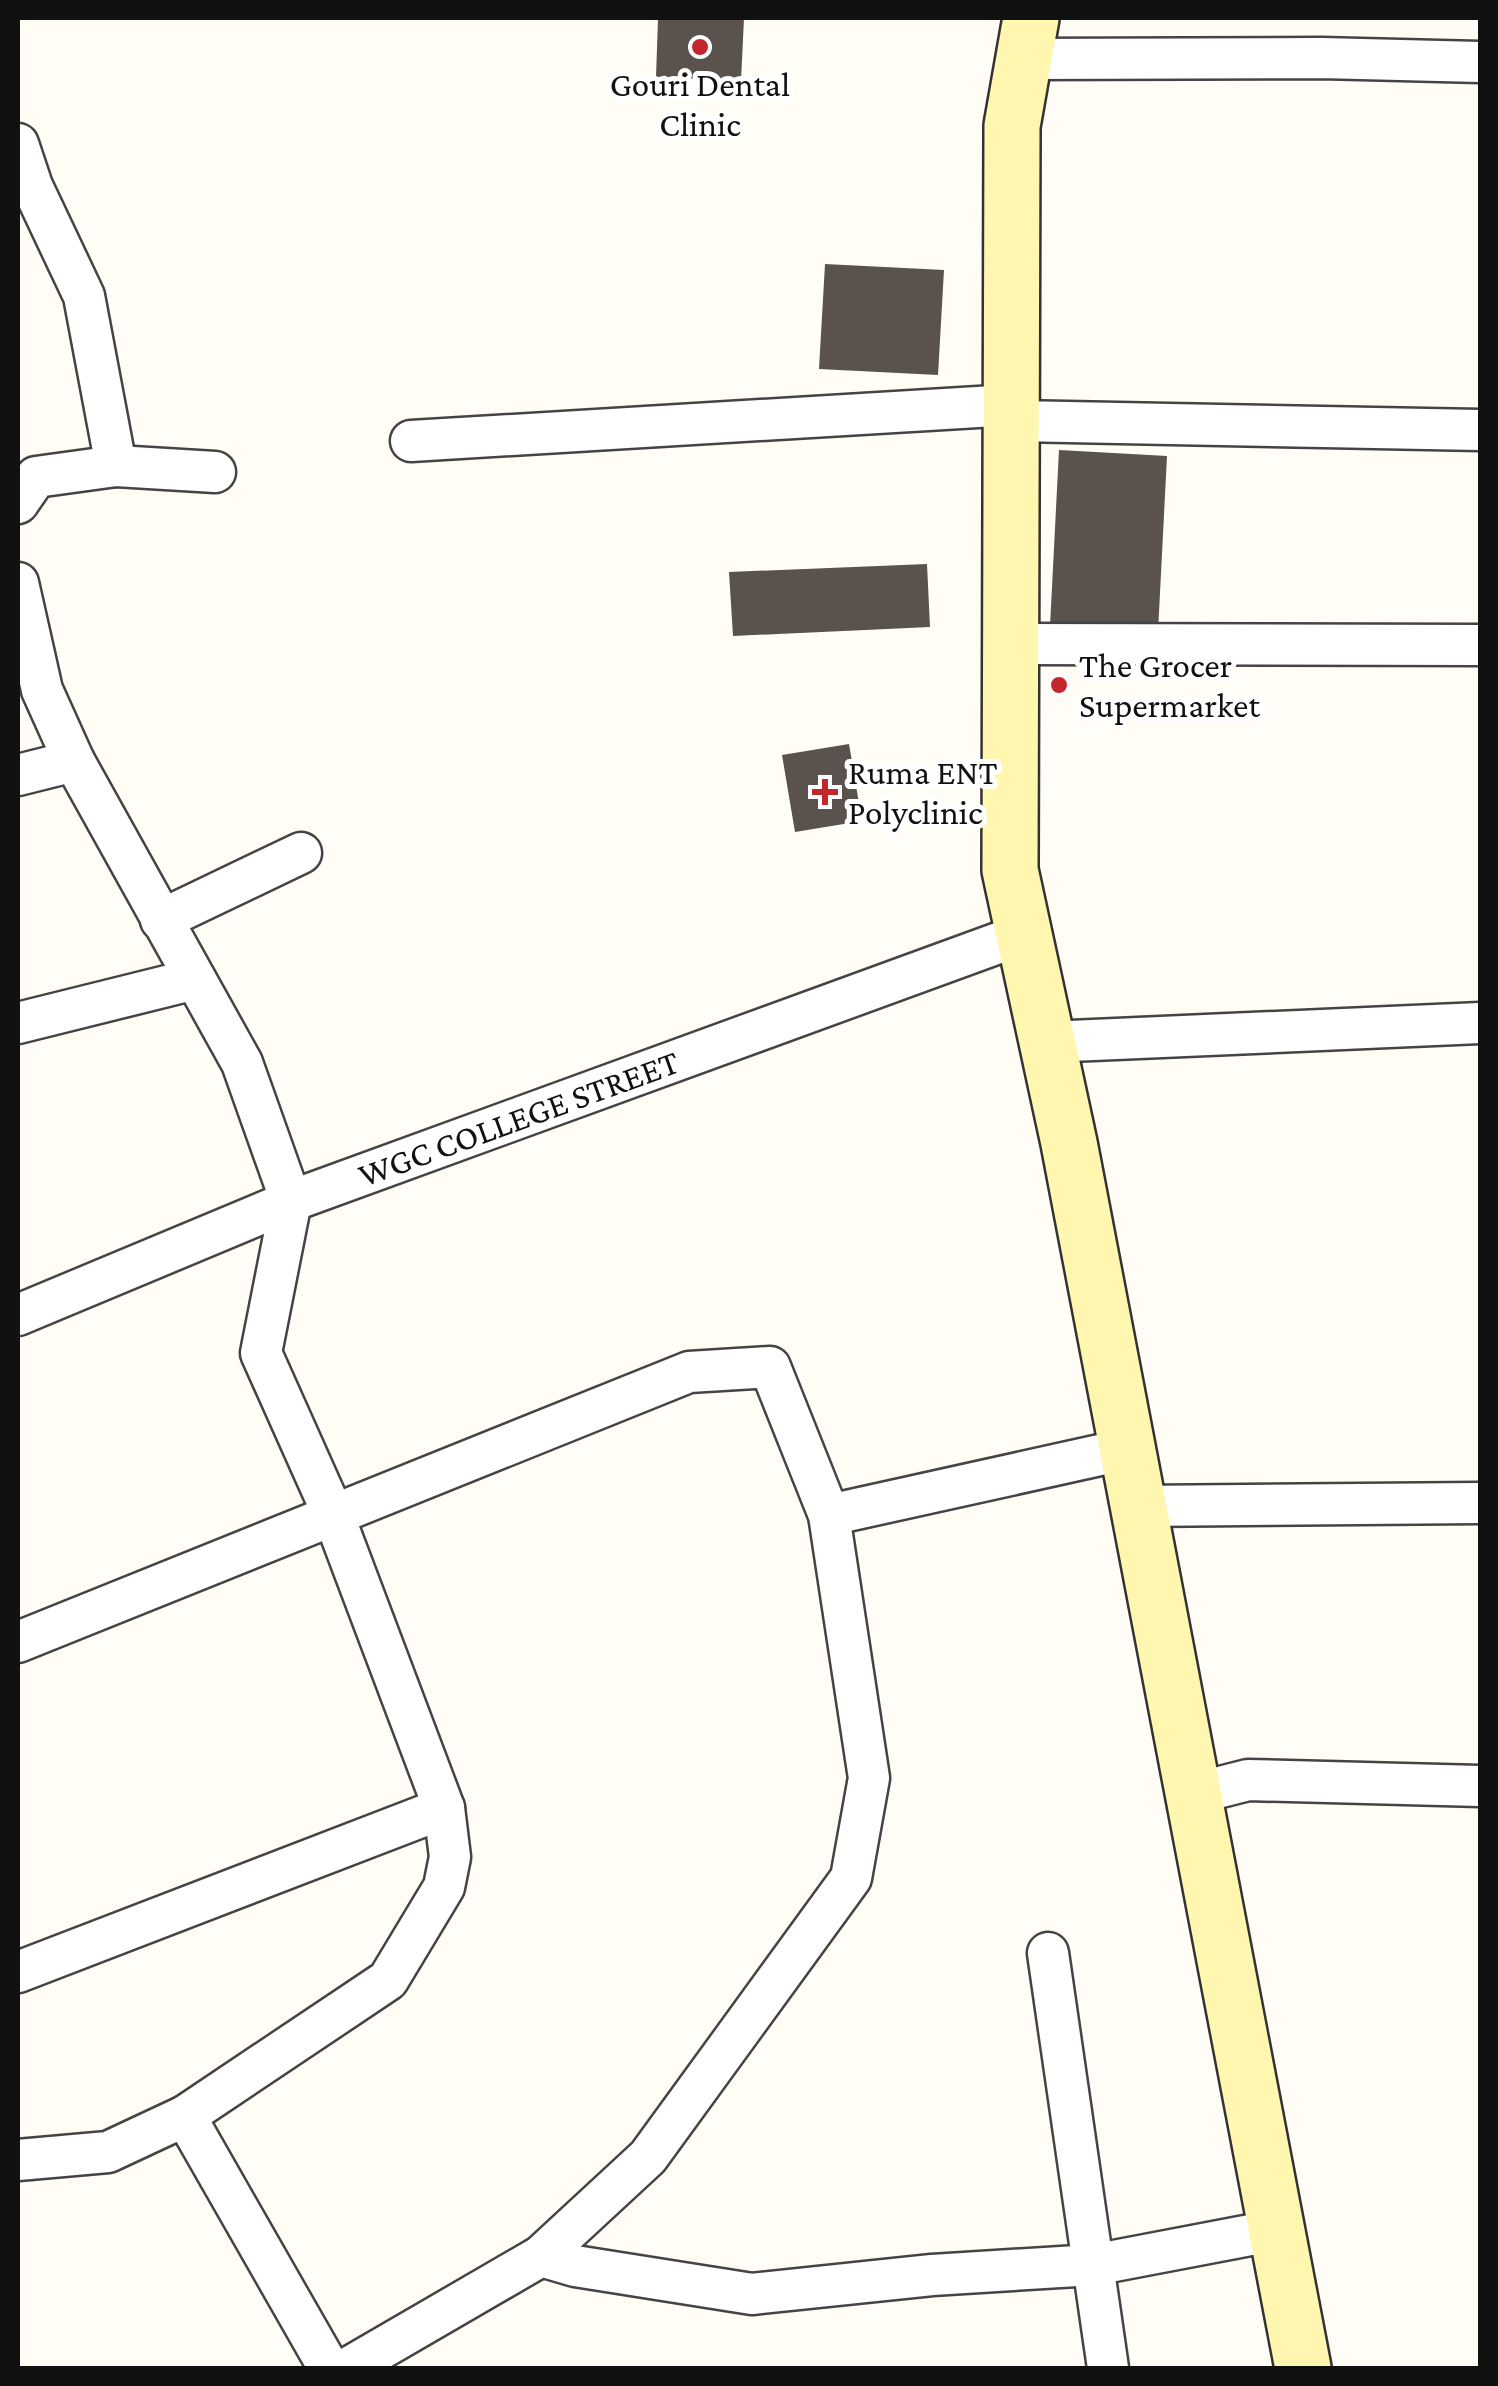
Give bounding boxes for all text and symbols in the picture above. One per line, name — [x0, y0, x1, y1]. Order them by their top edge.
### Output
marker: Gouri Dental Clinic — [689, 36, 711, 58]
place label: Gouri Dental Clinic — [610, 65, 790, 144]
place label: The Grocer Supermarket — [1079, 646, 1260, 725]
marker: The Grocer Supermarket — [1048, 674, 1070, 696]
place label: Ruma ENT Polyclinic — [848, 753, 998, 832]
marker: Ruma ENT Polyclinic — [812, 779, 838, 805]
street label: WGC COLLEGE STREET — [353, 1042, 684, 1194]

